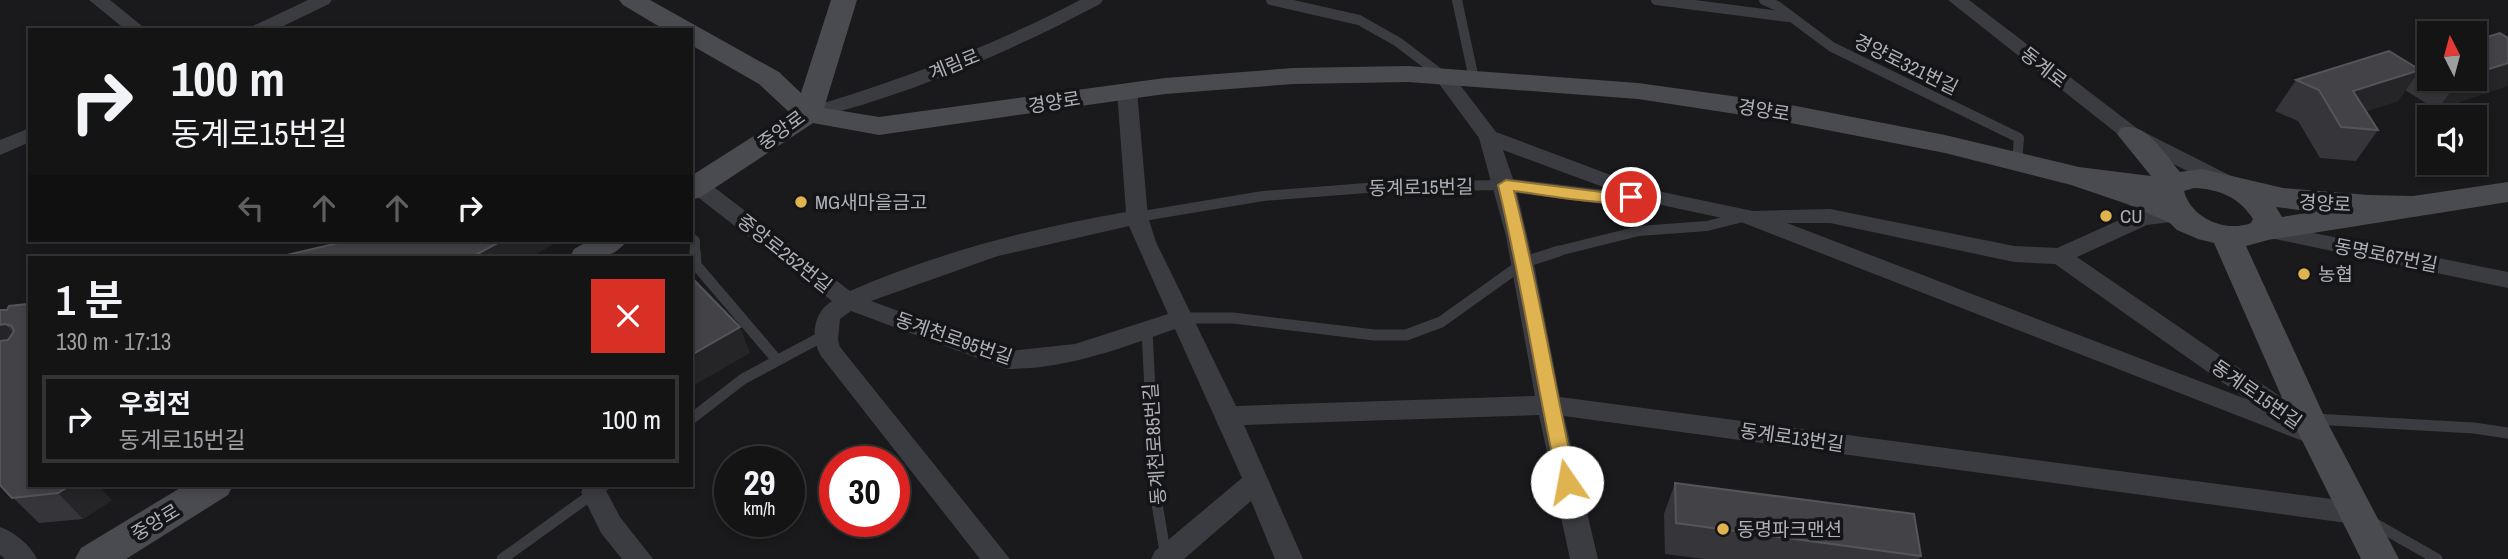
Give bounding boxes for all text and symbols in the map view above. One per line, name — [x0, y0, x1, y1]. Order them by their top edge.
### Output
north arrow — [2417, 21, 2487, 91]
map controls — [2417, 21, 2487, 175]
street label: 경양로321번길 — [1849, 27, 1963, 101]
street label: 동계로 — [2015, 41, 2073, 93]
street label: 계림로 — [925, 42, 983, 86]
text: 100 m — [171, 45, 285, 111]
icon: right — [56, 56, 147, 147]
street label: 경양로 — [1026, 85, 1082, 119]
street label: 경양로 — [1736, 93, 1792, 127]
street label: 중앙로 — [752, 104, 810, 156]
button: sound — [2417, 105, 2487, 175]
text: 동계로15번길 — [171, 112, 347, 155]
pin — [1601, 167, 1661, 227]
street label: 동계로15번길 — [1368, 173, 1474, 201]
icon: arrive — [1612, 178, 1650, 216]
icon: left — [232, 189, 270, 227]
icon: ahead — [305, 189, 343, 227]
icon: ahead — [378, 189, 416, 227]
icon: right — [451, 189, 489, 227]
place label: MG새마을금고 — [815, 189, 928, 215]
street label: 경양로 — [2298, 189, 2352, 217]
marker: MG새마을금고 — [793, 194, 809, 210]
place label: CU — [2120, 203, 2143, 229]
street label: 중앙로252번길 — [732, 208, 838, 298]
marker: CU — [2098, 208, 2114, 224]
street label: 동명로67번길 — [2332, 232, 2440, 278]
place label: 농협 — [2318, 261, 2353, 287]
marker: 농협 — [2296, 266, 2312, 282]
text: 1 분 — [56, 272, 123, 328]
button: close — [591, 279, 665, 353]
street label: 동계천로95번길 — [892, 306, 1016, 370]
text: 130 m · 17:13 — [56, 326, 171, 357]
street label: 동계로15번길 — [2207, 353, 2307, 435]
street label: 동계천로85번길 — [1137, 382, 1171, 506]
text: 우회전 — [119, 386, 191, 421]
icon: right — [60, 400, 98, 438]
text: 100 m — [602, 402, 661, 437]
street label: 동계로13번길 — [1738, 417, 1846, 457]
text: 동계로15번길 — [119, 424, 246, 455]
position arrow — [1530, 445, 1604, 519]
speed limit sign: 30 — [819, 446, 910, 537]
text: 29 — [744, 459, 775, 506]
text: km/h — [744, 496, 776, 521]
street label: 중앙로 — [126, 497, 184, 547]
place label: 동명파크맨션 — [1737, 516, 1842, 542]
marker: 동명파크맨션 — [1715, 521, 1731, 537]

